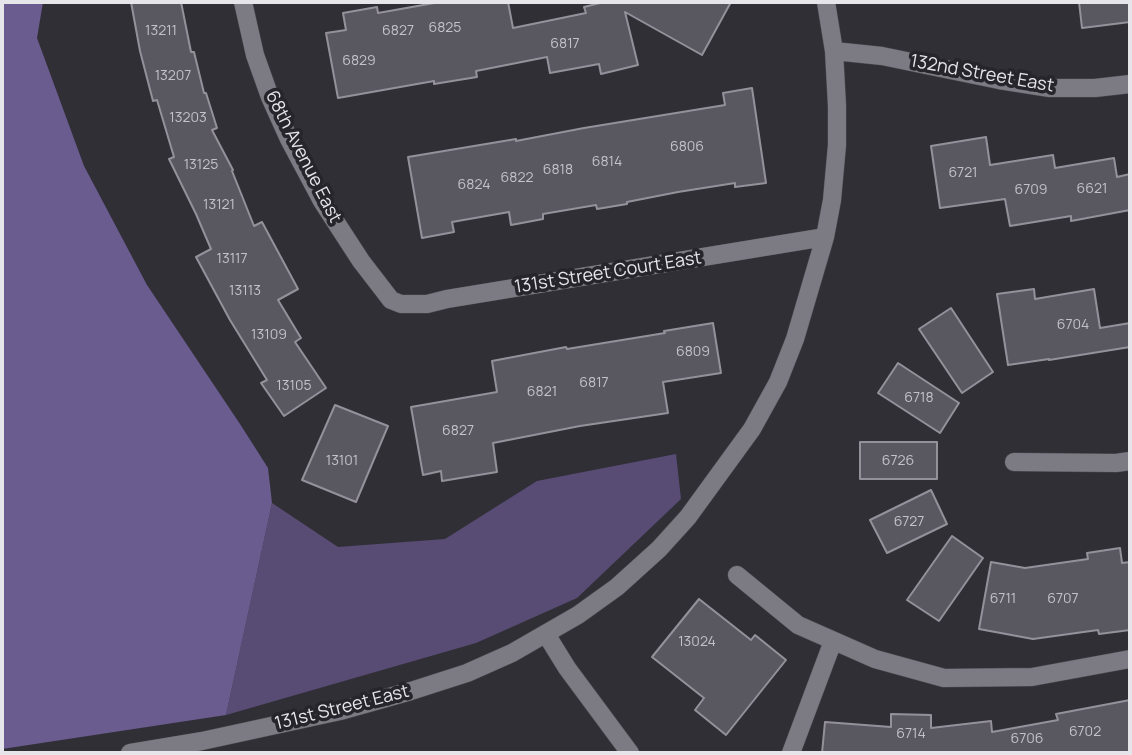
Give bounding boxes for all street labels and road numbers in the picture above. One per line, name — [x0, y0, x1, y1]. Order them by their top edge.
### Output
street label: 132nd Street East — [908, 51, 1056, 97]
street label: 68th Avenue East — [260, 87, 346, 227]
street label: 131st Street Court East — [513, 248, 703, 298]
street label: 131st Street East — [273, 681, 411, 735]

